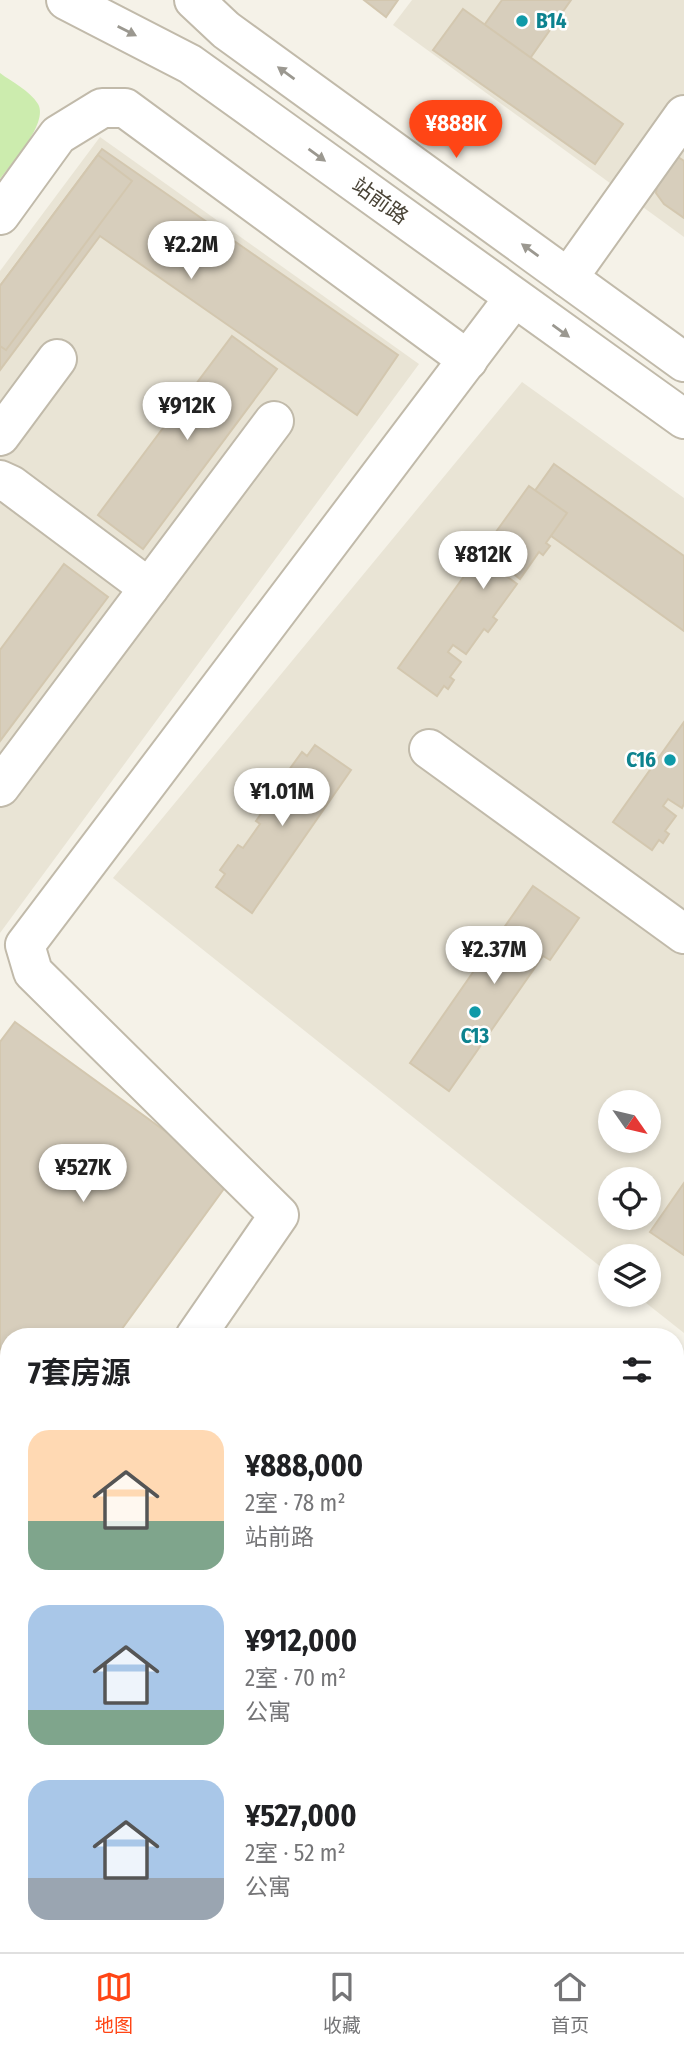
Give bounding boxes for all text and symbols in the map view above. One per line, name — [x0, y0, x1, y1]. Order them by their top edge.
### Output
place label: B14 — [536, 8, 567, 34]
marker: B14 — [514, 13, 530, 29]
one-way arrow — [117, 25, 137, 37]
one-way arrow — [277, 66, 295, 80]
pin: ¥888K — [407, 100, 505, 160]
text: ¥888K — [425, 109, 487, 137]
one-way arrow — [308, 148, 326, 162]
street label: 站前路 — [347, 172, 413, 230]
pin: ¥2.2M — [142, 222, 240, 281]
text: ¥2.2M — [164, 230, 218, 258]
one-way arrow — [521, 243, 539, 257]
one-way arrow — [552, 324, 570, 338]
pin: ¥912K — [138, 382, 236, 442]
text: ¥912K — [159, 391, 215, 419]
pin: ¥812K — [434, 532, 532, 591]
text: ¥812K — [454, 540, 512, 568]
place label: C16 — [626, 747, 656, 773]
marker: C16 — [662, 752, 678, 768]
pin: ¥1.01M — [225, 768, 339, 828]
text: ¥1.01M — [250, 777, 314, 805]
pin: ¥2.37M — [437, 926, 551, 986]
text: ¥2.37M — [462, 935, 526, 963]
marker: C13 — [467, 1004, 483, 1020]
place label: C13 — [461, 1023, 489, 1049]
north arrow — [598, 1090, 662, 1153]
map controls — [598, 1090, 661, 1307]
pin: ¥527K — [34, 1144, 132, 1204]
text: ¥527K — [55, 1153, 111, 1181]
button: locate — [598, 1167, 661, 1230]
button: layers — [598, 1244, 661, 1307]
icon: filters — [618, 1351, 656, 1389]
text: 7套房源 — [28, 1355, 131, 1391]
text: ¥888,000 — [245, 1448, 363, 1484]
icon: home — [84, 1458, 168, 1542]
text: 2室 · 78 m² — [245, 1489, 346, 1517]
text: 站前路 — [245, 1523, 314, 1551]
text: ¥912,000 — [245, 1623, 357, 1659]
icon: home — [84, 1633, 168, 1717]
text: 2室 · 70 m² — [245, 1664, 346, 1692]
text: 公寓 — [245, 1698, 291, 1726]
text: ¥527,000 — [245, 1798, 357, 1834]
icon: home — [84, 1808, 168, 1892]
text: 2室 · 52 m² — [245, 1839, 346, 1867]
text: 公寓 — [245, 1873, 291, 1901]
tab: 地图 — [95, 1968, 133, 2037]
tab: 收藏 — [323, 1968, 361, 2037]
tab: 首页 — [551, 1968, 589, 2037]

